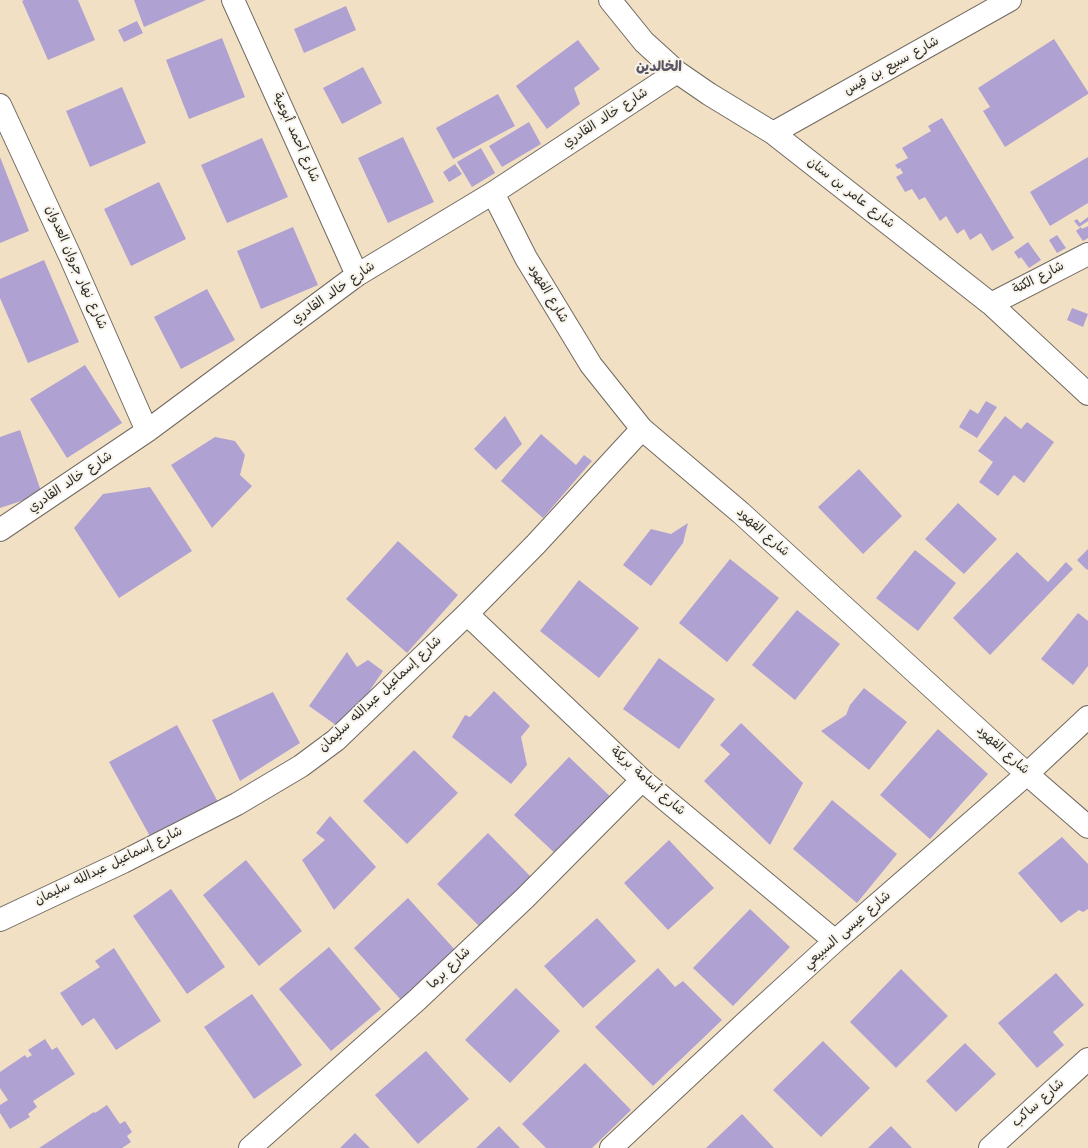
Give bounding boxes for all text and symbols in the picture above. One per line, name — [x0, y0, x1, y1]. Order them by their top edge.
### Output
street label: شارع سبيع بن قيس — [842, 34, 942, 100]
district label: الخالدين — [636, 61, 682, 77]
street label: شارع خالد القادري — [561, 86, 651, 152]
street label: شارع أحمد أبوعية — [268, 91, 322, 185]
street label: شارع عامر بن سنان — [803, 155, 897, 233]
street label: شارع نهار جروان العدوان — [41, 204, 109, 332]
street label: شارع خالد القادري — [289, 259, 379, 329]
street label: شارع الكتة — [1011, 259, 1067, 299]
street label: شارع الفهود — [523, 262, 571, 326]
street label: شارع خالد القادري — [26, 449, 116, 517]
street label: شارع الفهود — [732, 505, 792, 561]
street label: شارع إسماعيل عبدالله سليمان — [316, 634, 446, 756]
street label: شارع الفهود — [972, 723, 1032, 779]
street label: شارع أسامة بريكة — [606, 744, 688, 820]
street label: شارع إسماعيل عبدالله سليمان — [33, 824, 185, 910]
street label: شارع عيسى السبيعي — [801, 889, 895, 973]
street label: شارع برما — [425, 945, 475, 993]
street label: شارع ساكب — [1010, 1077, 1068, 1131]

